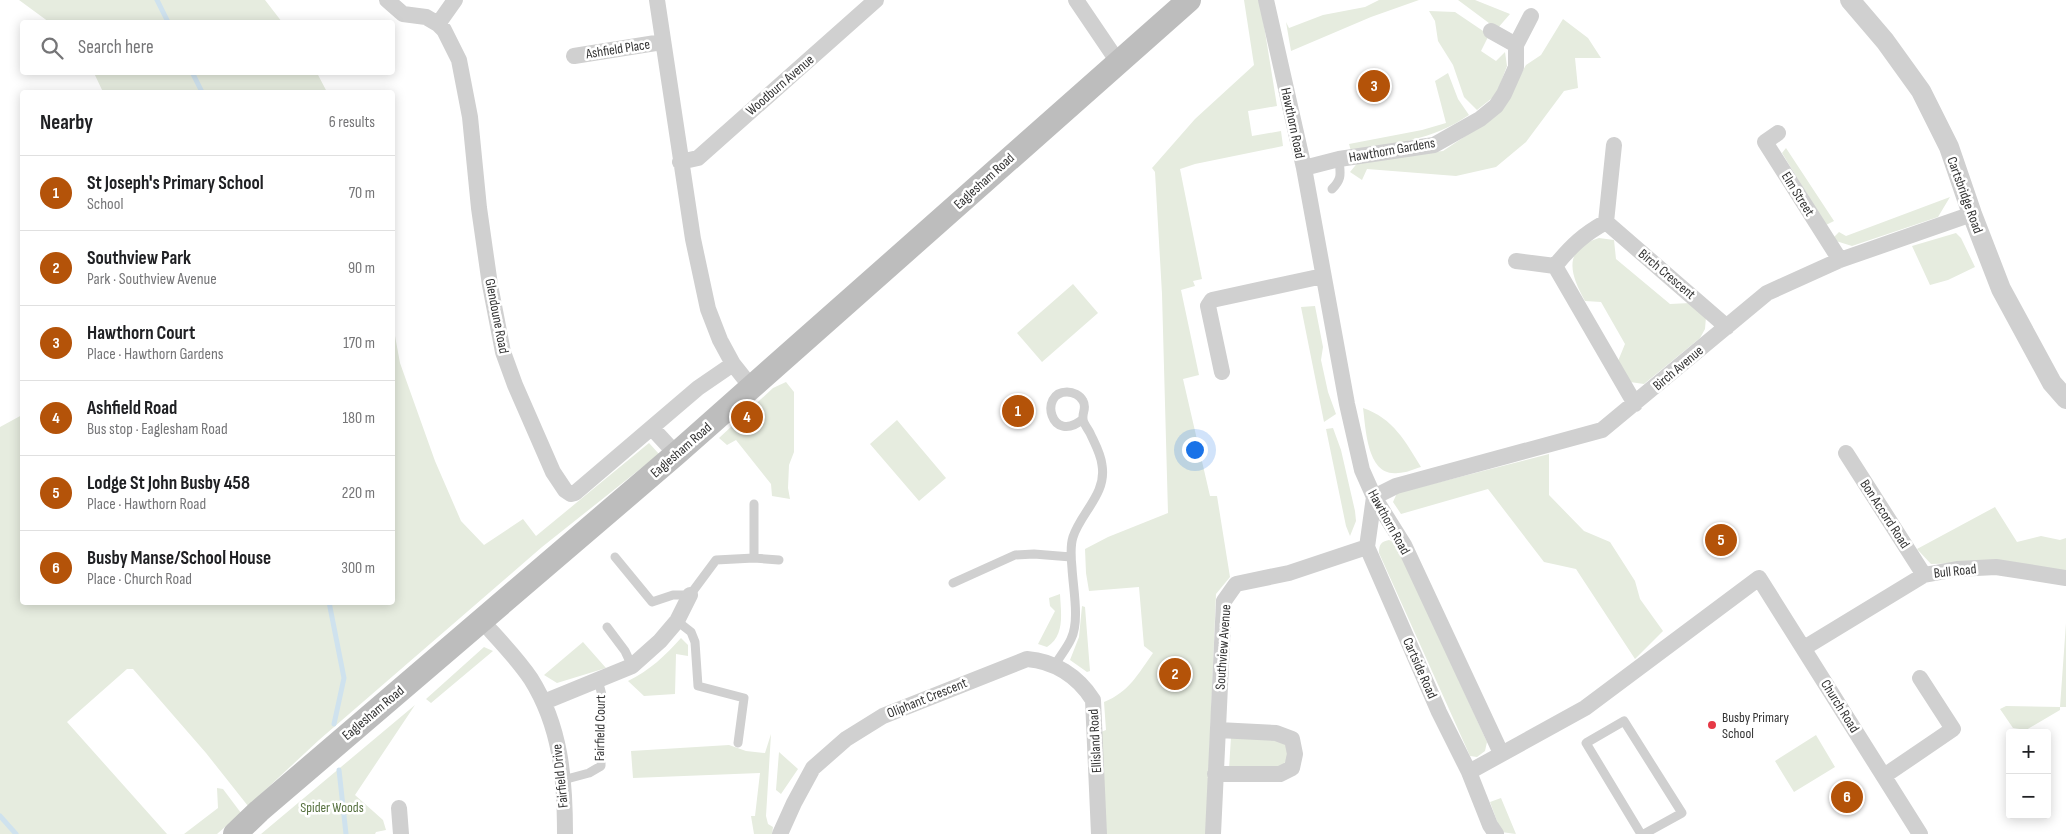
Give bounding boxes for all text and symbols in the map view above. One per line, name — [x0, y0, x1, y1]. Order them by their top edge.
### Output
search box — [20, 20, 395, 75]
icon: search — [38, 34, 66, 62]
text: Search here — [78, 36, 154, 59]
street label: Ashfield Place — [584, 36, 651, 63]
street label: Woodburn Avenue — [743, 51, 817, 119]
pin: 3 — [1358, 67, 1390, 105]
street label: Hawthorn Road — [1277, 86, 1309, 160]
text: Nearby — [40, 110, 93, 135]
text: 6 results — [329, 113, 375, 132]
street label: Hawthorn Gardens — [1348, 134, 1436, 166]
street label: Eaglesham Road — [950, 149, 1018, 213]
street label: Cartsbridge Road — [1943, 154, 1987, 236]
street label: Elm Street — [1778, 169, 1818, 219]
text: St Joseph's Primary School — [87, 172, 264, 195]
text: 1 — [53, 184, 59, 203]
text: 70 m — [349, 184, 375, 203]
text: School — [87, 195, 123, 214]
street label: Birch Crescent — [1635, 245, 1699, 303]
text: Southview Park — [87, 247, 191, 270]
text: 2 — [52, 259, 60, 278]
text: 90 m — [348, 259, 375, 278]
text: Park · Southview Avenue — [87, 270, 217, 289]
street label: Glendoune Road — [481, 277, 513, 355]
text: Hawthorn Court — [87, 322, 195, 345]
text: 3 — [52, 334, 60, 353]
text: 170 m — [343, 334, 375, 353]
street label: Birch Avenue — [1649, 342, 1707, 394]
text: Place · Hawthorn Gardens — [87, 345, 224, 364]
pin: 1 — [1002, 392, 1034, 430]
text: Ashfield Road — [87, 397, 177, 420]
pin: 4 — [731, 398, 763, 436]
text: 4 — [52, 409, 60, 428]
text: 180 m — [342, 409, 375, 428]
street label: Eaglesham Road — [647, 419, 715, 481]
text: Bus stop · Eaglesham Road — [87, 420, 228, 439]
your location — [1182, 437, 1208, 463]
text: Lodge St John Busby 458 — [87, 472, 250, 495]
street label: Bon Accord Road — [1856, 476, 1914, 552]
text: 5 — [52, 484, 60, 503]
text: 220 m — [342, 484, 375, 503]
street label: Hawthorn Road — [1364, 486, 1414, 558]
text: Place · Hawthorn Road — [87, 495, 206, 514]
pin: 5 — [1705, 521, 1737, 559]
text: Busby Manse/School House — [87, 547, 271, 570]
text: 6 — [52, 559, 60, 578]
text: 300 m — [341, 559, 375, 578]
street label: Bull Road — [1933, 560, 1977, 582]
text: Place · Church Road — [87, 570, 192, 589]
street label: Southview Avenue — [1212, 604, 1234, 690]
street label: Cartside Road — [1399, 635, 1441, 701]
pin: 2 — [1159, 655, 1191, 693]
street label: Oliphant Crescent — [884, 674, 970, 722]
street label: Church Road — [1817, 676, 1863, 736]
street label: Eaglesham Road — [339, 682, 408, 744]
street label: Fairfield Court — [591, 695, 609, 761]
street label: Ellisland Road — [1085, 708, 1105, 774]
place label: Busby Primary School — [1722, 709, 1789, 742]
marker: Busby Primary School — [1706, 719, 1718, 731]
map controls — [2006, 729, 2051, 819]
button: + — [2006, 729, 2051, 774]
street label: Fairfield Drive — [548, 743, 572, 809]
button: − — [2006, 774, 2051, 819]
pin: 6 — [1831, 778, 1863, 816]
park label: Spider Woods — [300, 799, 364, 816]

